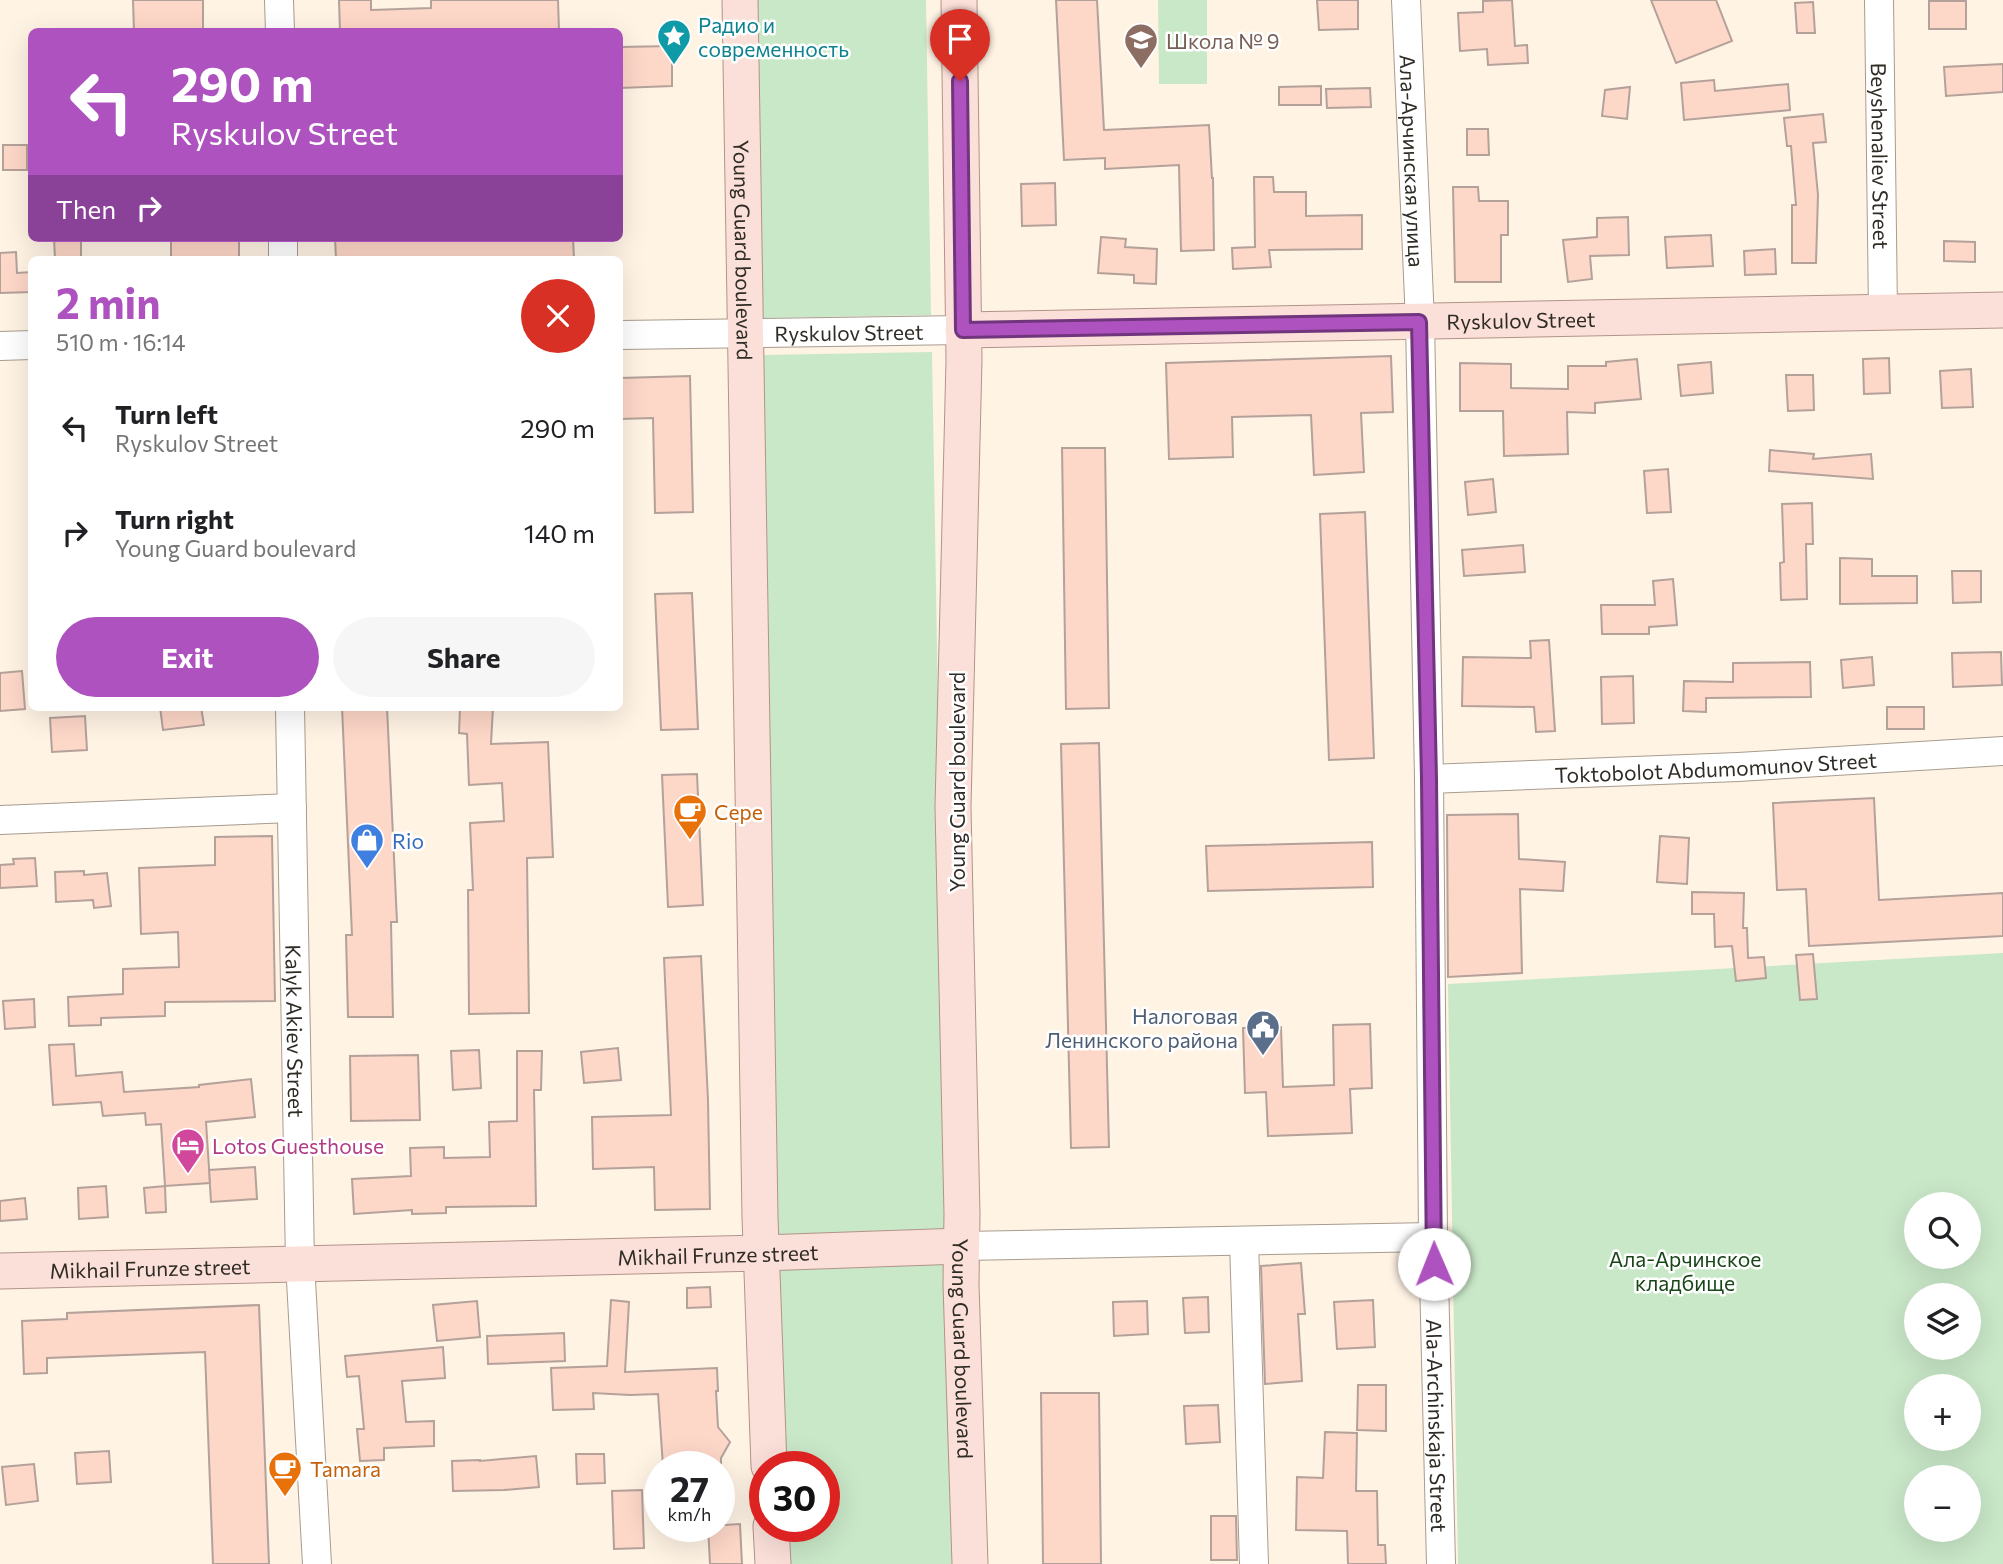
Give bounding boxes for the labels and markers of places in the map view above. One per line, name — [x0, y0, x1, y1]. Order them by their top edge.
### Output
pin — [930, 9, 990, 81]
place label: Радио и современность — [698, 12, 849, 61]
place icon: Радио и современность — [655, 17, 693, 66]
school or university icon: Школа № 9 — [1122, 21, 1160, 70]
place label: Школа № 9 — [1166, 28, 1280, 53]
cafe icon: Сере — [671, 792, 709, 841]
place label: Сере — [714, 799, 763, 824]
shop icon: Rio — [348, 821, 386, 870]
place label: Rio — [392, 828, 424, 853]
place label: Налоговая Ленинского района — [1045, 1003, 1238, 1052]
public building icon: Налоговая Ленинского района — [1244, 1008, 1282, 1057]
hotel icon: Lotos Guesthouse — [169, 1126, 207, 1175]
place label: Lotos Guesthouse — [212, 1133, 384, 1158]
cafe icon: Tamara — [266, 1449, 304, 1498]
place label: Tamara — [310, 1456, 381, 1481]

